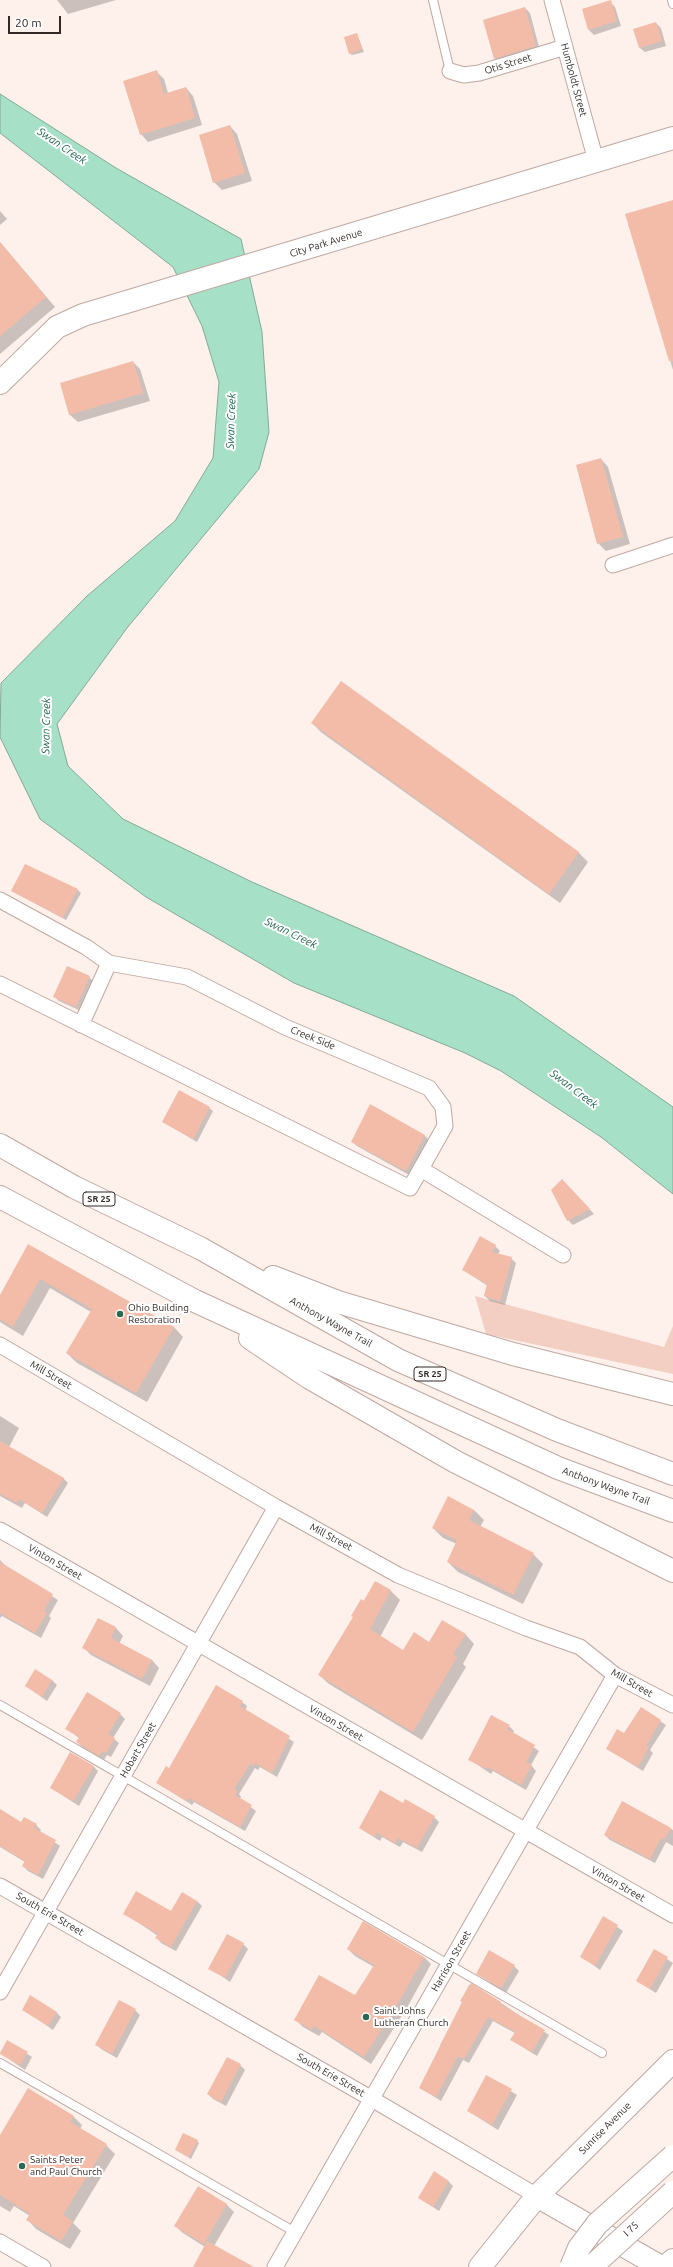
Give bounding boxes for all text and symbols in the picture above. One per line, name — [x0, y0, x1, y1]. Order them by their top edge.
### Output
scale bar — [10, 8, 63, 34]
text: 20 m — [15, 16, 42, 29]
street label: Humboldt Street — [558, 42, 590, 118]
street label: Otis Street — [483, 51, 533, 77]
water label: Swan Creek — [35, 125, 89, 167]
street label: City Park Avenue — [288, 226, 364, 260]
water label: Swan Creek — [223, 393, 239, 449]
water label: Swan Creek — [39, 698, 53, 754]
water label: Swan Creek — [263, 915, 319, 951]
street label: Creek Side — [289, 1024, 337, 1052]
water label: Swan Creek — [548, 1067, 600, 1111]
road number: SR 25 — [83, 1192, 115, 1206]
street label: Anthony Wayne Trail — [288, 1294, 374, 1350]
place label: Ohio Building Restoration — [128, 1302, 189, 1326]
marker: Ohio Building Restoration — [115, 1309, 125, 1319]
street label: Mill Street — [28, 1358, 74, 1392]
road number: SR 25 — [414, 1367, 446, 1381]
street label: Anthony Wayne Trail — [561, 1465, 651, 1507]
street label: Mill Street — [308, 1521, 354, 1553]
street label: Vinton Street — [26, 1542, 84, 1582]
street label: Mill Street — [609, 1666, 655, 1700]
street label: Vinton Street — [307, 1703, 365, 1743]
street label: Hobart Street — [117, 1720, 159, 1780]
street label: Vinton Street — [589, 1864, 647, 1904]
street label: South Erie Street — [14, 1890, 86, 1938]
street label: Harrison Street — [429, 1928, 473, 1994]
place label: Saint Johns Lutheran Church — [374, 2005, 449, 2028]
marker: Saint Johns Lutheran Church — [361, 2012, 371, 2022]
street label: South Erie Street — [295, 2051, 367, 2099]
street label: Sunrise Avenue — [576, 2099, 634, 2157]
place label: Saints Peter and Paul Church — [30, 2154, 102, 2178]
marker: Saints Peter and Paul Church — [17, 2161, 27, 2171]
street label: I 75 — [621, 2219, 641, 2239]

